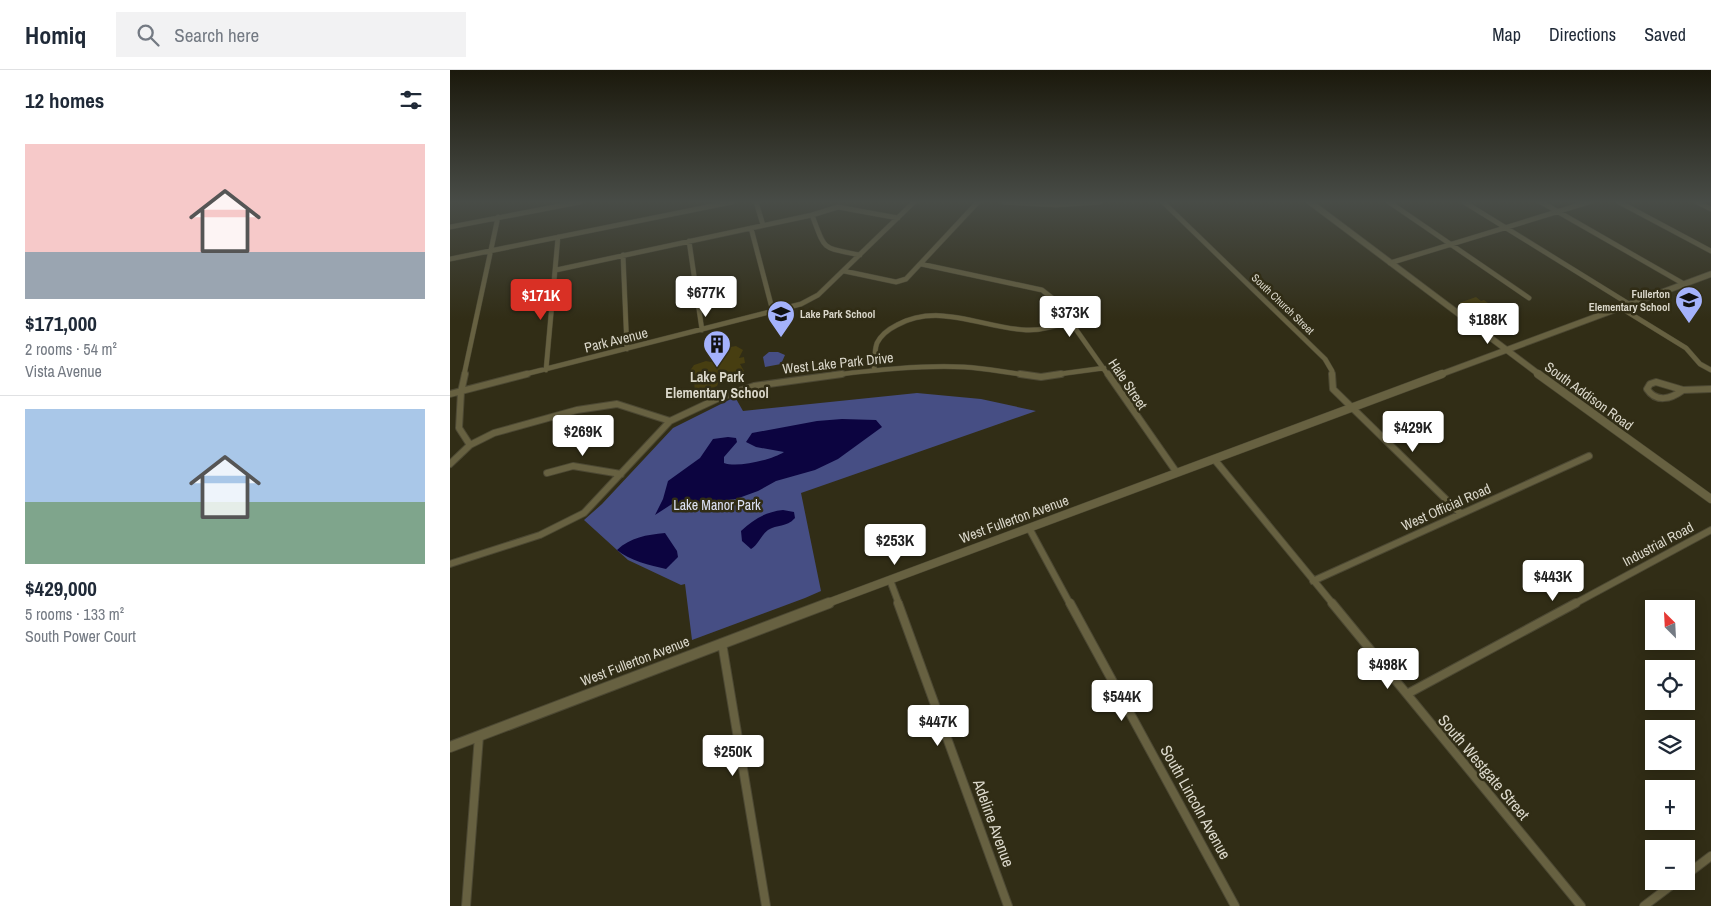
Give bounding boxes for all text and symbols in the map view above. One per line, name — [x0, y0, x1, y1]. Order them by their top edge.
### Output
search box — [116, 12, 466, 57]
text: Homiq — [25, 19, 86, 51]
icon: search — [134, 21, 162, 49]
text: Search here — [174, 22, 259, 48]
text: Map — [1492, 22, 1521, 47]
text: Directions — [1549, 22, 1616, 47]
text: Saved — [1644, 22, 1686, 47]
text: 12 homes — [25, 86, 104, 115]
icon: filters — [397, 86, 425, 114]
icon: home — [180, 176, 270, 266]
street label: South Church Street — [1249, 271, 1318, 338]
pin: $677K — [671, 276, 741, 318]
pin: $171K — [506, 278, 576, 321]
text: $677K — [687, 281, 725, 303]
text: $171K — [522, 284, 560, 306]
school or university icon: Fullerton Elementary School — [1674, 285, 1704, 324]
place label: Fullerton Elementary School — [1589, 287, 1670, 314]
pin: $373K — [1035, 296, 1105, 338]
school or university icon: Lake Park School — [766, 299, 796, 338]
text: $373K — [1051, 301, 1089, 323]
pin: $188K — [1453, 302, 1523, 345]
place label: Lake Park School — [800, 307, 875, 321]
text: $188K — [1469, 308, 1507, 330]
text: $171,000 — [25, 309, 97, 338]
street label: Park Avenue — [582, 323, 650, 357]
building icon: Lake Park Elementary School — [702, 329, 732, 368]
text: 2 rooms · 54 m² — [25, 338, 117, 360]
street label: West Lake Park Drive — [782, 348, 894, 378]
street label: Hale Street — [1104, 355, 1152, 413]
street label: South Addison Road — [1541, 358, 1637, 434]
text: Vista Avenue — [25, 360, 102, 382]
place label: Lake Park Elementary School — [665, 368, 769, 402]
pin: $429K — [1378, 410, 1448, 453]
pin: $269K — [548, 414, 618, 457]
text: $429K — [1394, 416, 1432, 438]
text: $269K — [564, 420, 602, 442]
icon: home — [180, 442, 270, 532]
street label: West Official Road — [1399, 479, 1493, 535]
street label: West Fullerton Avenue — [957, 491, 1071, 547]
park label: Lake Manor Park — [673, 496, 761, 514]
street label: Industrial Road — [1619, 518, 1697, 570]
pin: $253K — [860, 524, 930, 566]
text: $253K — [876, 529, 914, 551]
pin: $443K — [1518, 560, 1588, 602]
text: $443K — [1534, 565, 1572, 587]
text: $429,000 — [25, 574, 97, 603]
north arrow — [1645, 600, 1695, 650]
map controls — [1645, 600, 1695, 890]
text: 5 rooms · 133 m² — [25, 603, 124, 625]
text: South Power Court — [25, 625, 136, 647]
street label: West Fullerton Avenue — [578, 632, 692, 690]
pin: $498K — [1353, 648, 1423, 690]
text: $498K — [1369, 653, 1407, 675]
button: locate — [1645, 660, 1695, 710]
pin: $544K — [1087, 680, 1157, 722]
text: $544K — [1103, 685, 1141, 707]
pin: $447K — [903, 704, 973, 747]
street label: South Westgate Street — [1433, 709, 1535, 825]
text: $447K — [919, 710, 957, 732]
button: layers — [1645, 720, 1695, 770]
pin: $250K — [698, 734, 768, 777]
text: $250K — [714, 740, 752, 762]
street label: South Lincoln Avenue — [1155, 741, 1237, 863]
street label: Adeline Avenue — [968, 775, 1020, 870]
button: + — [1645, 780, 1695, 830]
button: − — [1645, 840, 1695, 890]

